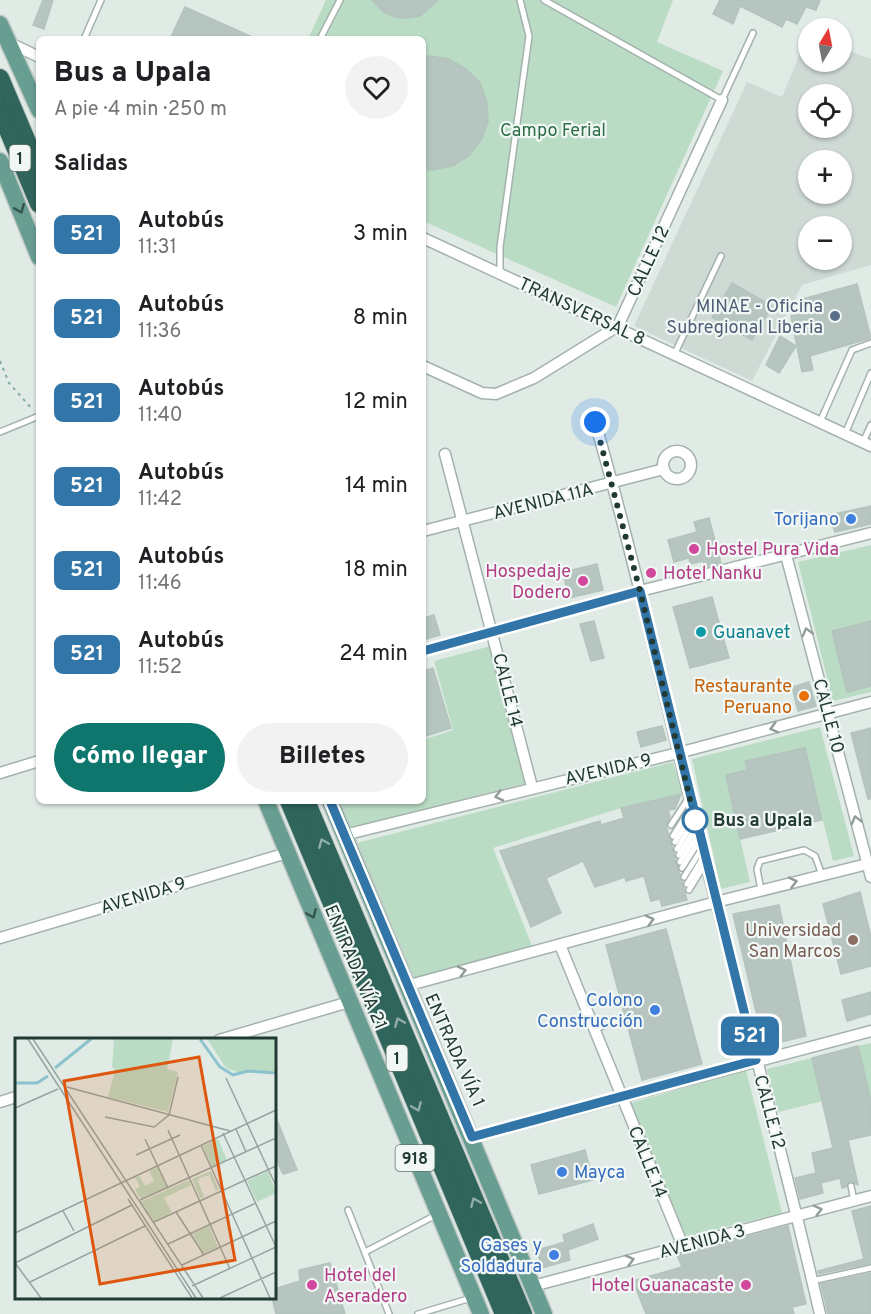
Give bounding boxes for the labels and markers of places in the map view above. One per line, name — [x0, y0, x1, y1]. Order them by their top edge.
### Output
place label: MINAE - Oficina Subregional Liberia — [666, 296, 823, 340]
marker: MINAE - Oficina Subregional Liberia — [828, 309, 842, 323]
place label: Torijano — [773, 509, 839, 532]
marker: Torijano — [844, 512, 858, 526]
place label: Hostel Pura Vida — [706, 539, 839, 562]
marker: Hostel Pura Vida — [687, 542, 701, 556]
place label: Hospedaje Dodero — [485, 561, 571, 605]
place label: Hotel Nanku — [663, 563, 762, 586]
marker: Hotel Nanku — [644, 566, 658, 580]
marker: Hospedaje Dodero — [576, 574, 590, 588]
place label: Guanavet — [713, 622, 790, 645]
marker: Guanavet — [694, 625, 708, 639]
place label: Restaurante Peruano — [694, 676, 792, 720]
marker: Restaurante Peruano — [797, 689, 811, 703]
marker: Bus a Upala — [682, 807, 708, 833]
place label: Bus a Upala — [713, 810, 813, 833]
place label: Universidad San Marcos — [745, 920, 841, 964]
marker: Universidad San Marcos — [846, 933, 860, 947]
place label: Colono Construcción — [537, 990, 643, 1034]
marker: Colono Construcción — [648, 1003, 662, 1017]
place label: Mayca — [574, 1162, 625, 1185]
marker: Mayca — [555, 1165, 569, 1179]
place label: Gases y Soldadura — [460, 1235, 542, 1279]
marker: Gases y Soldadura — [547, 1248, 561, 1262]
place label: Hotel del Aseradero — [324, 1265, 407, 1309]
place label: Hotel Guanacaste — [591, 1275, 734, 1298]
marker: Hotel del Aseradero — [305, 1278, 319, 1292]
marker: Hotel Guanacaste — [739, 1278, 753, 1292]

